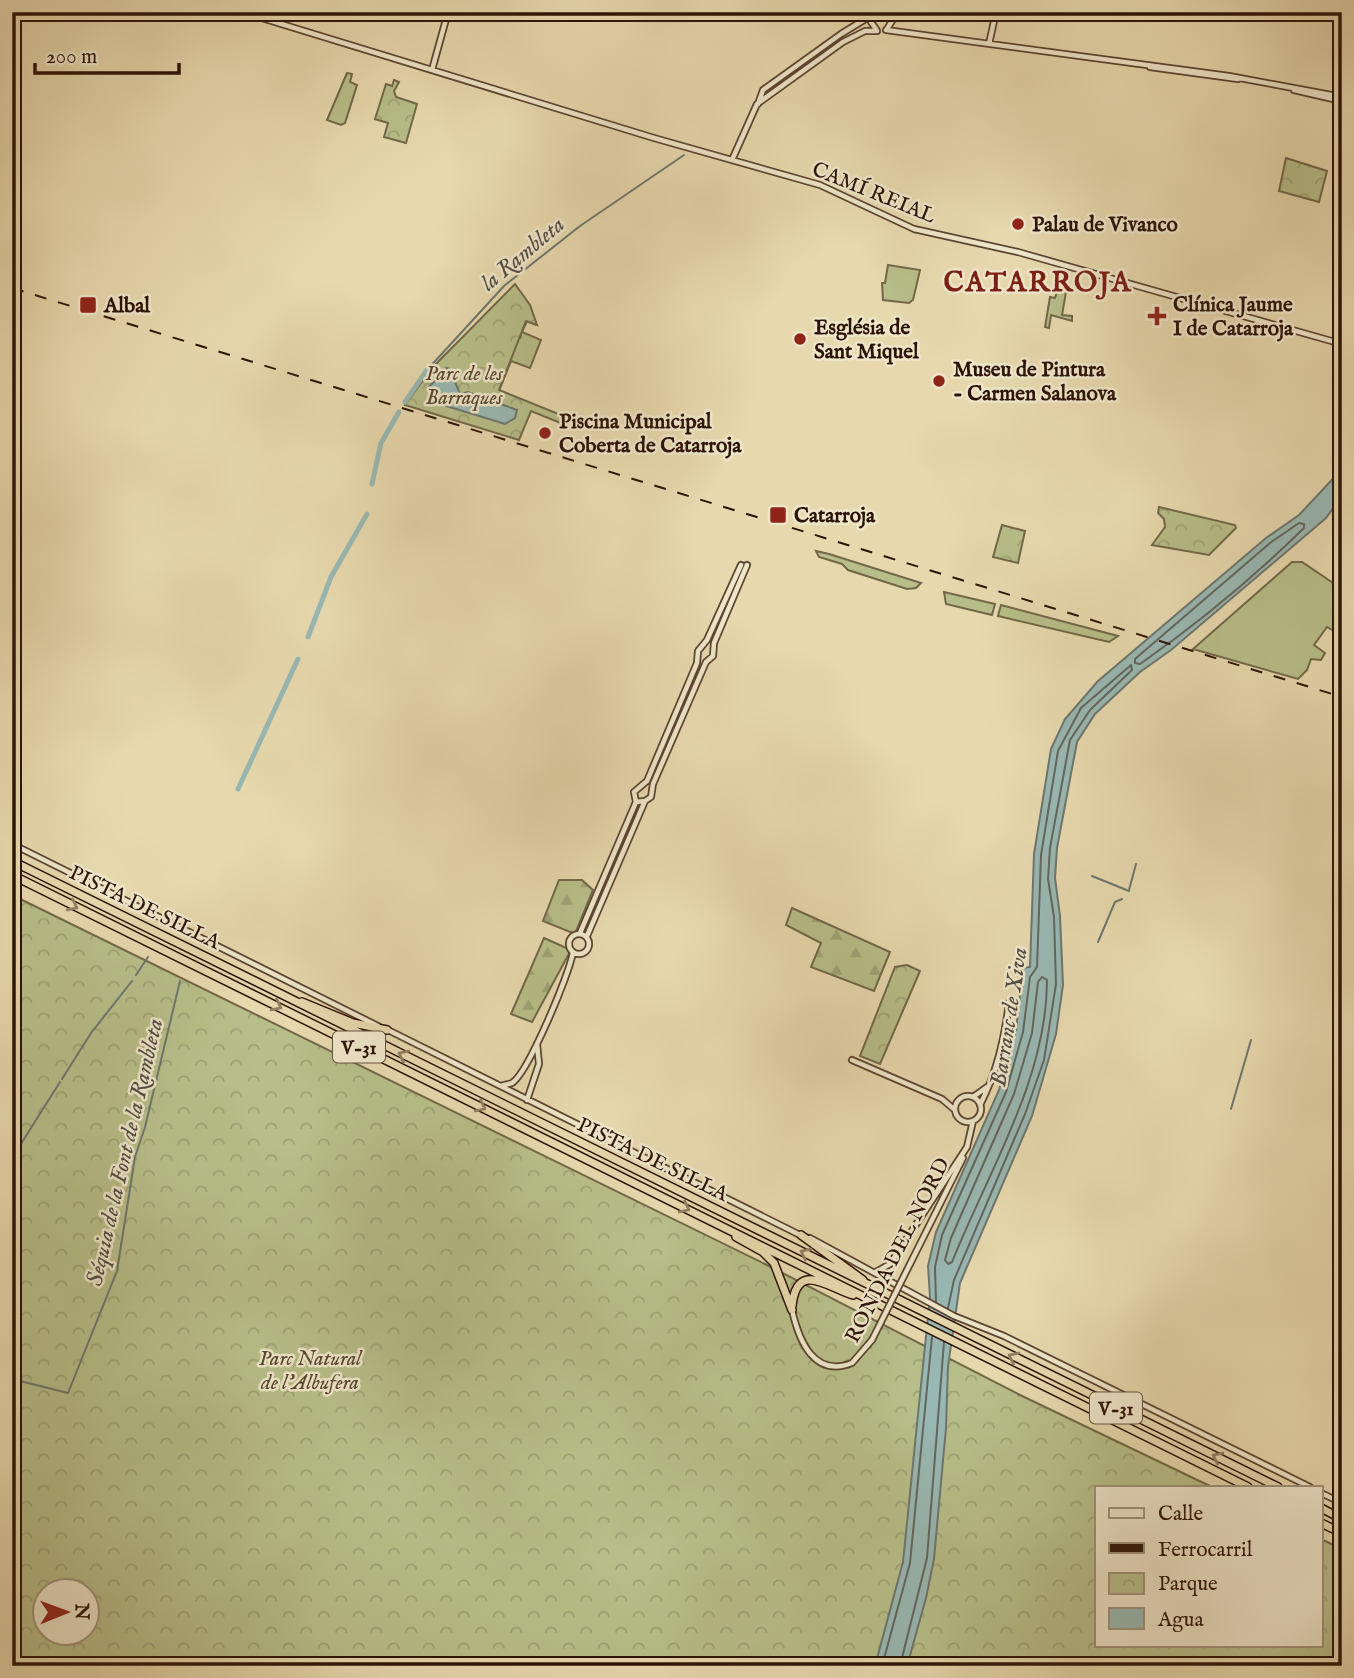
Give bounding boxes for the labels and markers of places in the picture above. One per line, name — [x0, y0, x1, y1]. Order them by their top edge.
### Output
place label: Palau de Vivanco — [1032, 212, 1179, 239]
marker: Palau de Vivanco — [1010, 216, 1026, 232]
place label: Clínica Jaume I de Catarroja — [1173, 292, 1294, 343]
place label: Albal — [103, 293, 151, 320]
marker: Albal — [78, 295, 98, 315]
marker: Clínica Jaume I de Catarroja — [1147, 306, 1167, 326]
place label: Església de Sant Miquel — [814, 315, 920, 366]
marker: Església de Sant Miquel — [792, 331, 808, 347]
place label: Museu de Pintura - Carmen Salanova — [953, 357, 1117, 408]
marker: Museu de Pintura - Carmen Salanova — [931, 373, 947, 389]
place label: Piscina Municipal Coberta de Catarroja — [559, 409, 742, 460]
marker: Piscina Municipal Coberta de Catarroja — [537, 425, 553, 441]
place label: Catarroja — [794, 503, 876, 530]
marker: Catarroja — [768, 505, 788, 525]

